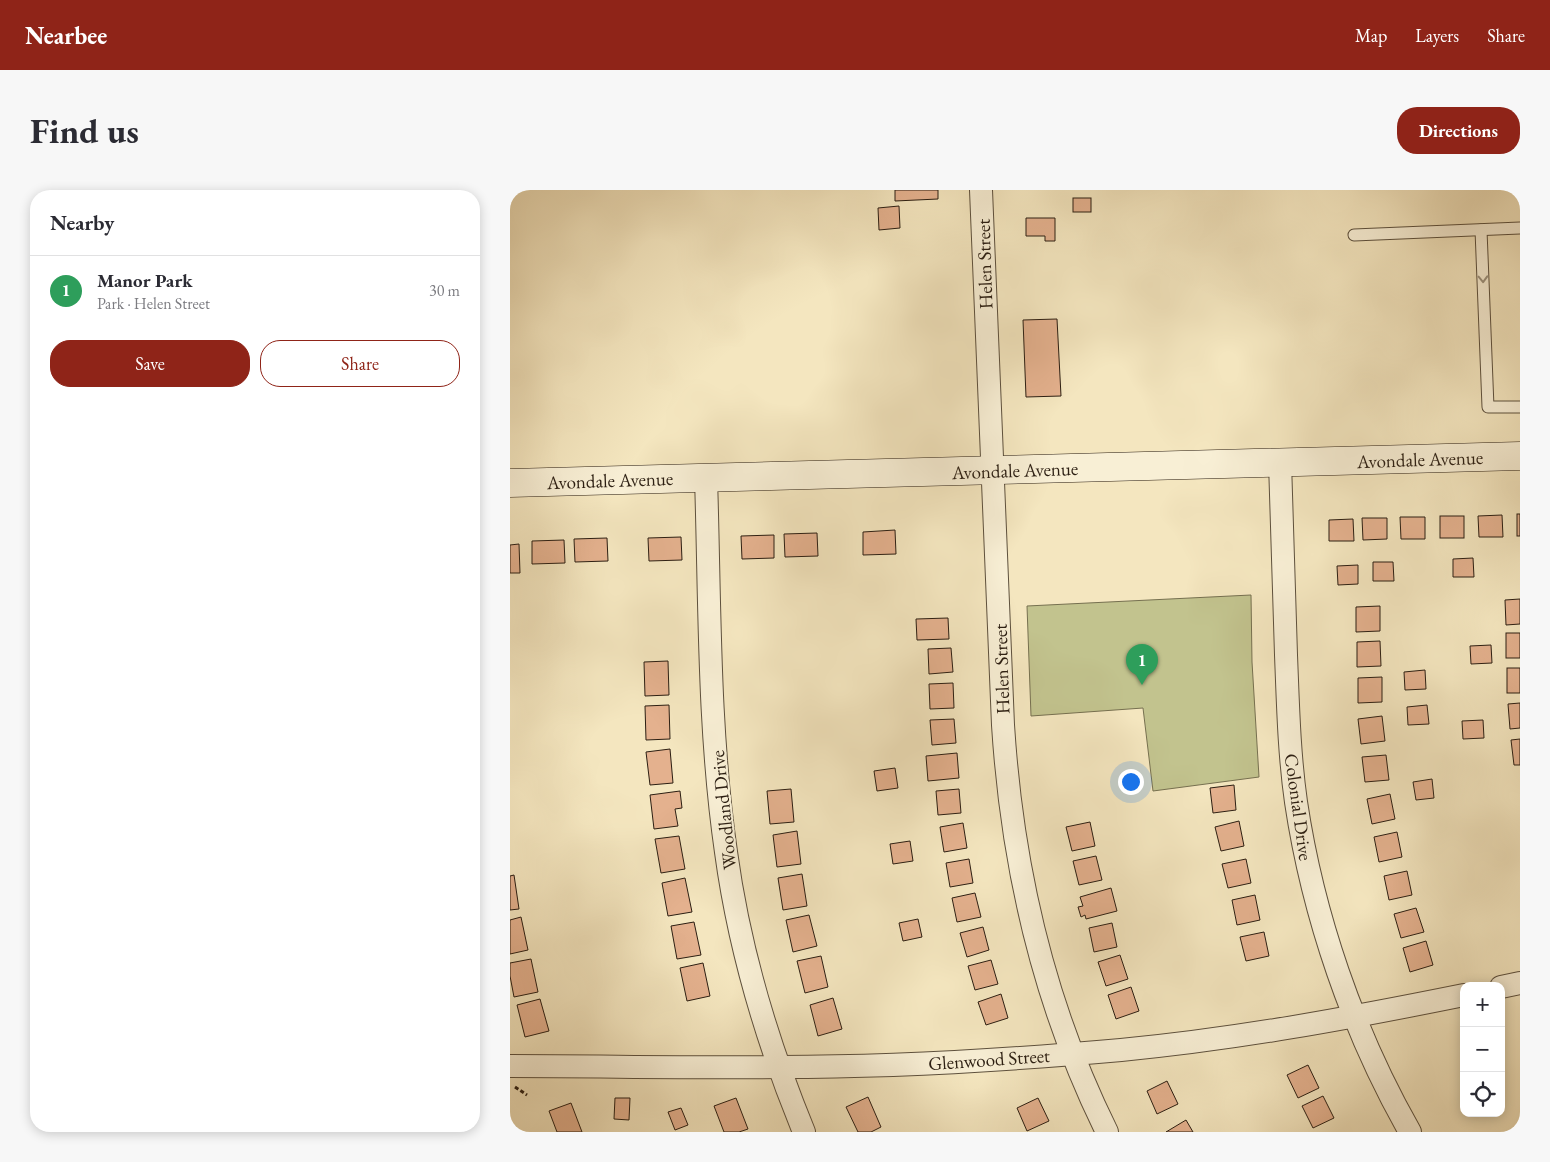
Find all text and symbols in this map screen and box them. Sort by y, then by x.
text: Nearbee [25,20,107,51]
text: Map [1355,24,1387,47]
text: Layers [1415,24,1459,47]
text: Share [1487,24,1525,47]
button: Directions [1397,107,1520,154]
text: Find us [30,108,139,153]
text: Nearby [50,209,114,236]
street label: Helen Street [970,218,999,310]
text: Manor Park [97,268,193,293]
one-way arrow [1477,275,1488,283]
text: 1 [62,280,70,301]
text: 30 m [429,280,460,301]
text: Park · Helen Street [97,293,210,314]
button: Save [50,340,250,387]
button: Share [260,340,460,387]
street label: Avondale Avenue [1355,445,1484,474]
street label: Avondale Avenue [950,456,1079,485]
street label: Avondale Avenue [545,466,674,495]
street label: Helen Street [987,623,1016,715]
pin: 1 [1126,644,1158,685]
street label: Woodland Drive [705,749,742,871]
street label: Colonial Drive [1279,752,1318,862]
your location [1118,769,1144,795]
map controls [1460,982,1505,1117]
button: + [1460,982,1505,1027]
button: − [1460,1027,1505,1072]
street label: Glenwood Street [927,1043,1051,1076]
button: locate [1460,1072,1505,1117]

